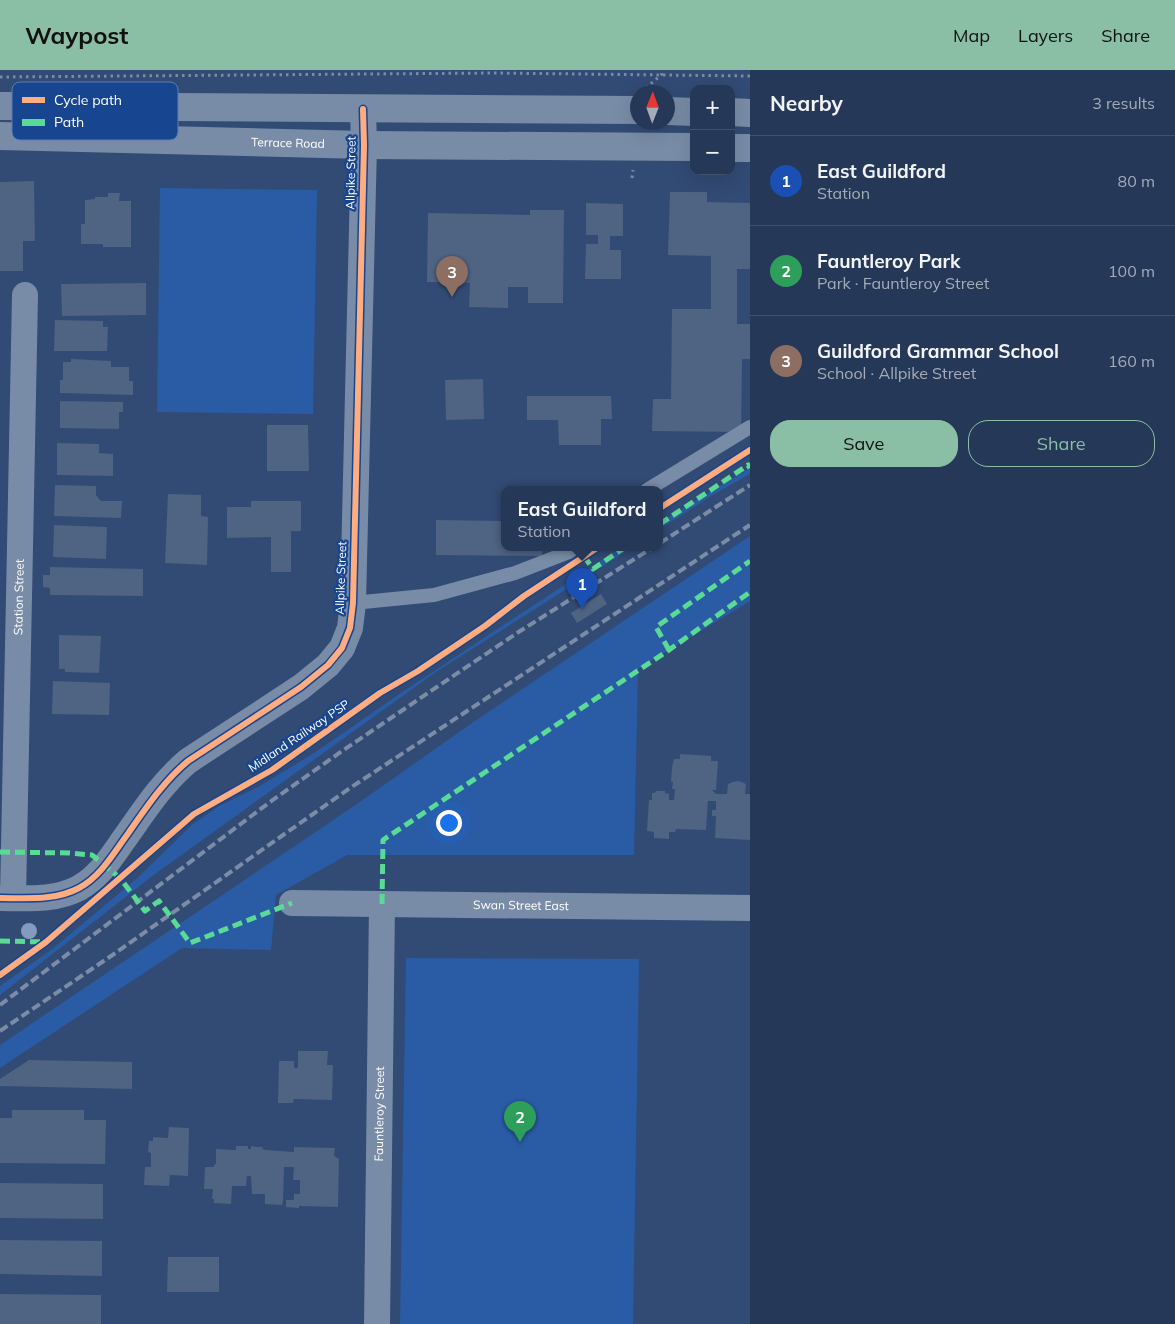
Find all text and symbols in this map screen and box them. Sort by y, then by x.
text: Waypost [25,20,128,50]
text: Map [953,24,990,47]
text: Layers [1018,24,1073,47]
text: Share [1101,24,1150,47]
legend [12,82,178,140]
north arrow [630,85,675,130]
map controls [690,85,735,175]
button: + [690,85,735,130]
text: Nearby [770,90,843,116]
text: Cycle path [54,91,122,109]
text: 3 results [1092,93,1155,113]
text: Path [54,113,84,131]
button: − [690,130,735,175]
street label: Terrace Road [251,134,325,151]
street label: Allpike Street [342,136,359,210]
text: East Guildford [817,159,946,183]
text: 1 [781,171,791,191]
text: 80 m [1118,171,1155,191]
text: Station [817,183,870,203]
text: Fauntleroy Park [817,249,960,273]
pin: 3 [436,256,468,297]
text: 2 [781,261,791,281]
text: 100 m [1108,261,1155,281]
text: Park · Fauntleroy Street [817,273,989,293]
text: Guildford Grammar School [817,339,1059,363]
text: 3 [781,351,791,371]
text: 160 m [1108,351,1155,371]
text: School · Allpike Street [817,363,976,383]
button: Save [770,420,958,467]
button: Share [968,420,1155,467]
popup [501,486,663,551]
text: East Guildford [518,497,647,521]
text: Station [518,521,571,541]
street label: Allpike Street [332,541,349,615]
street label: Station Street [10,559,27,635]
pin: 1 [566,568,598,609]
street label: Midland Railway PSP [245,696,352,775]
your location [436,810,462,836]
street label: Swan Street East [473,897,569,913]
street label: Fauntleroy Street [371,1066,387,1162]
pin: 2 [504,1101,536,1142]

